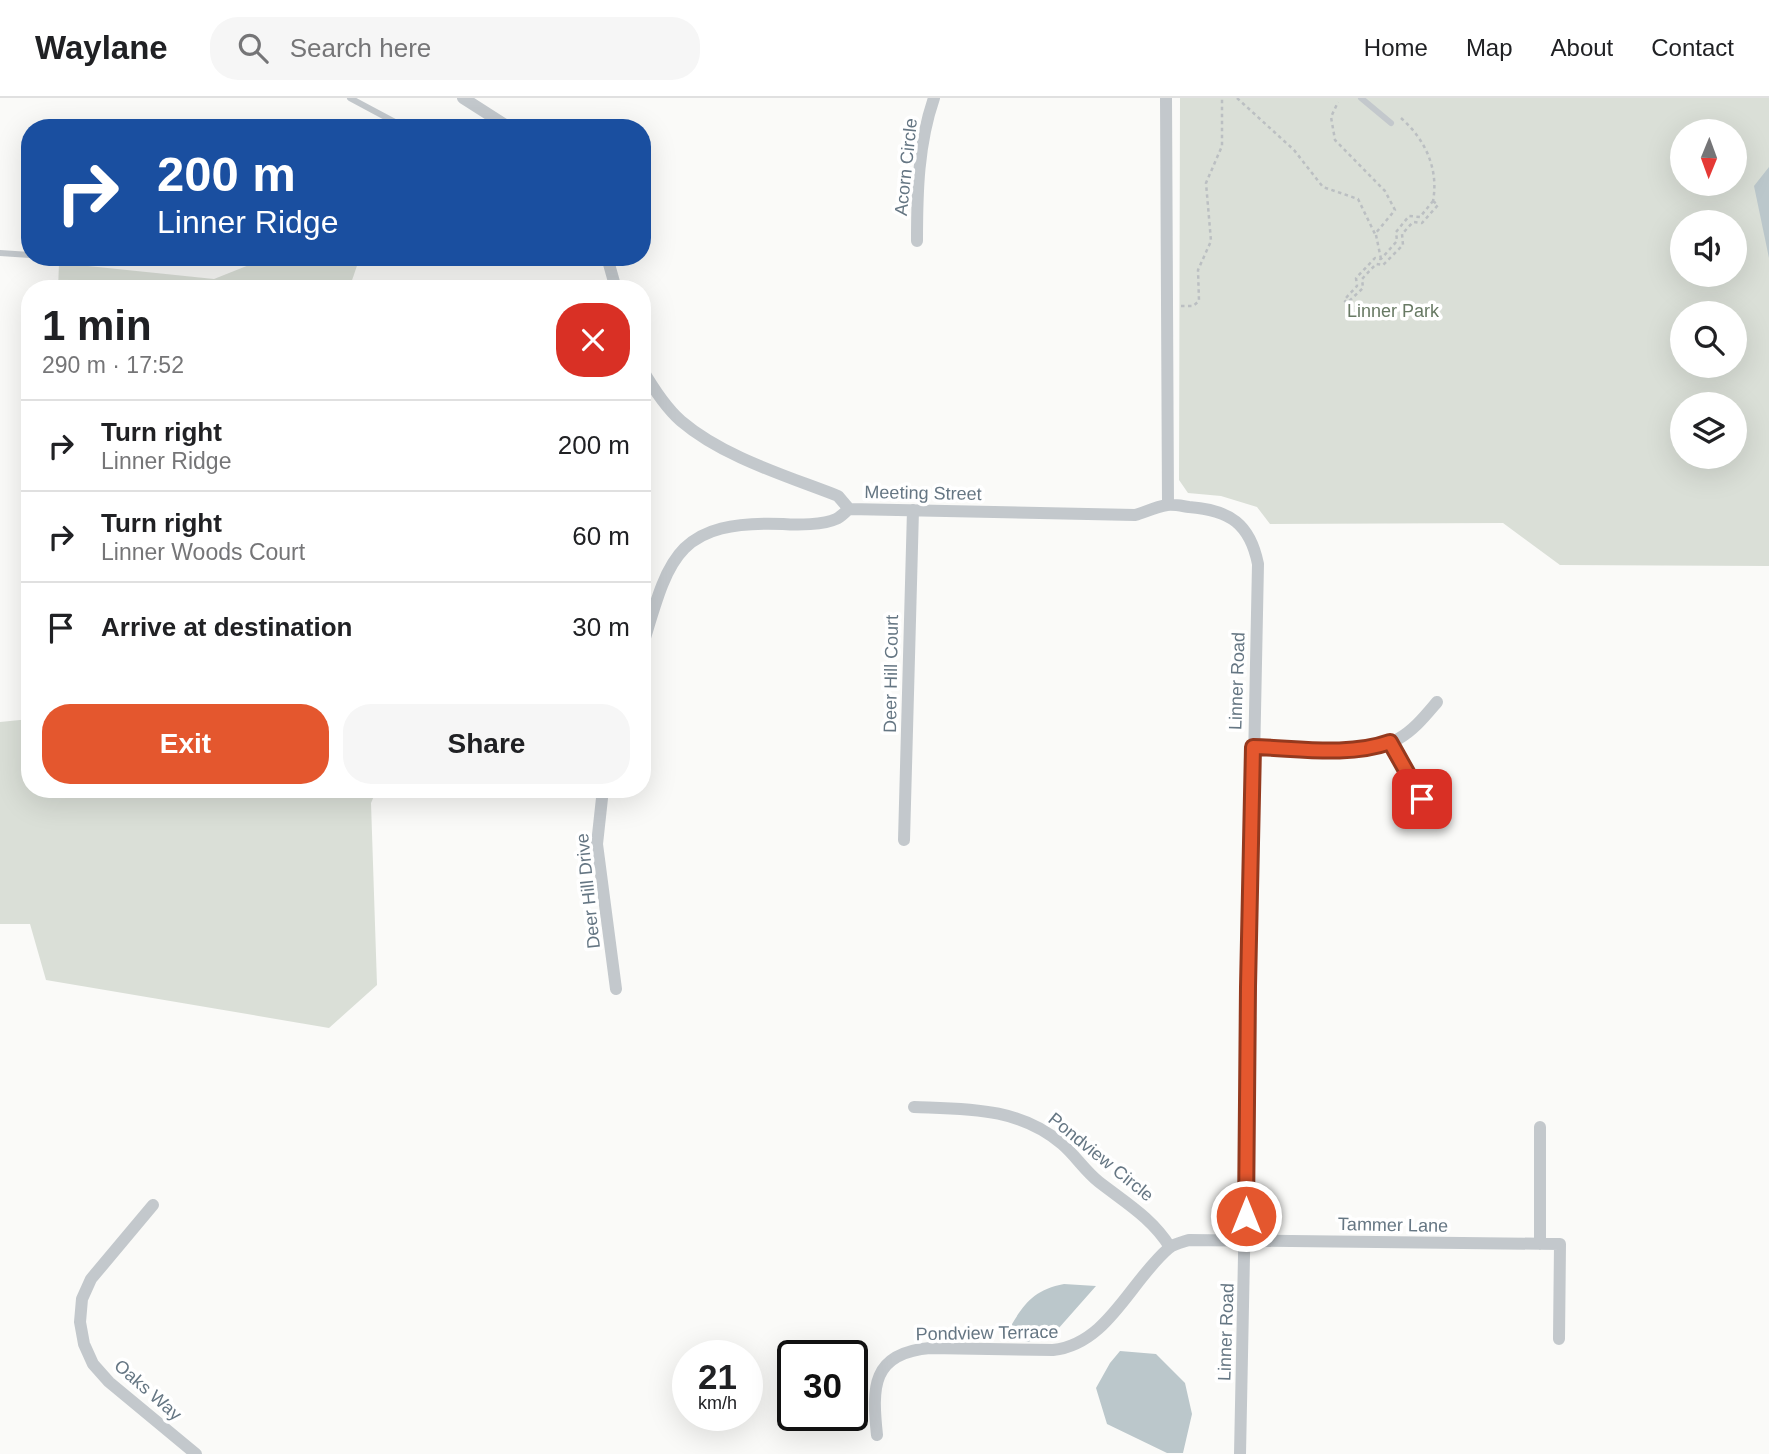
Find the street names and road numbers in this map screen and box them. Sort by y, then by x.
street label: Acorn Circle [891,117,921,217]
street label: Meeting Street [864,482,982,504]
street label: Deer Hill Court [880,615,902,733]
street label: Linner Road [1225,632,1249,730]
street label: Deer Hill Drive [572,832,604,950]
street label: Pondview Circle [1045,1109,1157,1205]
street label: Tammer Lane [1338,1214,1448,1236]
street label: Linner Road [1214,1283,1238,1381]
street label: Pondview Terrace [915,1322,1059,1344]
street label: Oaks Way [110,1355,186,1425]

